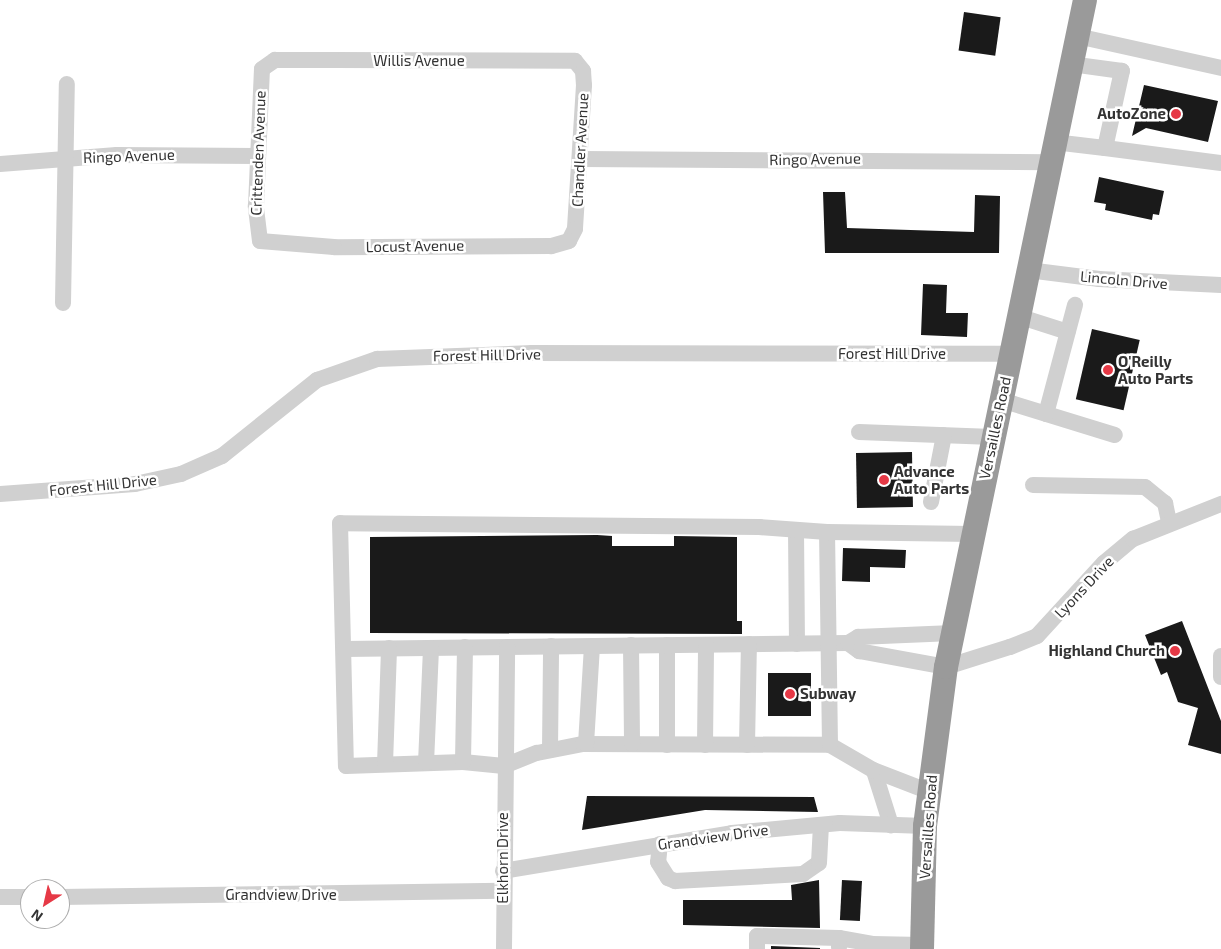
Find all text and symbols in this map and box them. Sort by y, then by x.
street label: Willis Avenue [373,52,465,70]
street label: Crittenden Avenue [247,90,269,216]
street label: Chandler Avenue [568,92,592,208]
place label: AutoZone [1097,105,1166,123]
marker: AutoZone [1170,108,1182,120]
street label: Ringo Avenue [83,145,175,167]
street label: Ringo Avenue [769,149,861,169]
street label: Locust Avenue [365,236,465,256]
street label: Lincoln Drive [1079,267,1169,293]
street label: Forest Hill Drive [433,345,541,365]
street label: Forest Hill Drive [838,345,946,363]
place label: O'Reilly Auto Parts [1118,352,1193,387]
marker: O'Reilly Auto Parts [1102,364,1114,376]
street label: Versailles Road [975,375,1015,481]
place label: Advance Auto Parts [894,462,969,497]
street label: Forest Hill Drive [48,470,158,500]
marker: Advance Auto Parts [878,474,890,486]
street label: Lyons Drive [1051,552,1117,622]
place label: Highland Church [1048,642,1165,660]
marker: Highland Church [1169,645,1181,657]
place label: Subway [800,685,856,703]
marker: Subway [784,688,796,700]
street label: Versailles Road [915,774,941,880]
street label: Elkhorn Drive [494,812,512,904]
street label: Grandview Drive [656,820,770,854]
north arrow [20,879,70,929]
street label: Grandview Drive [225,886,337,904]
text: N [28,906,46,926]

